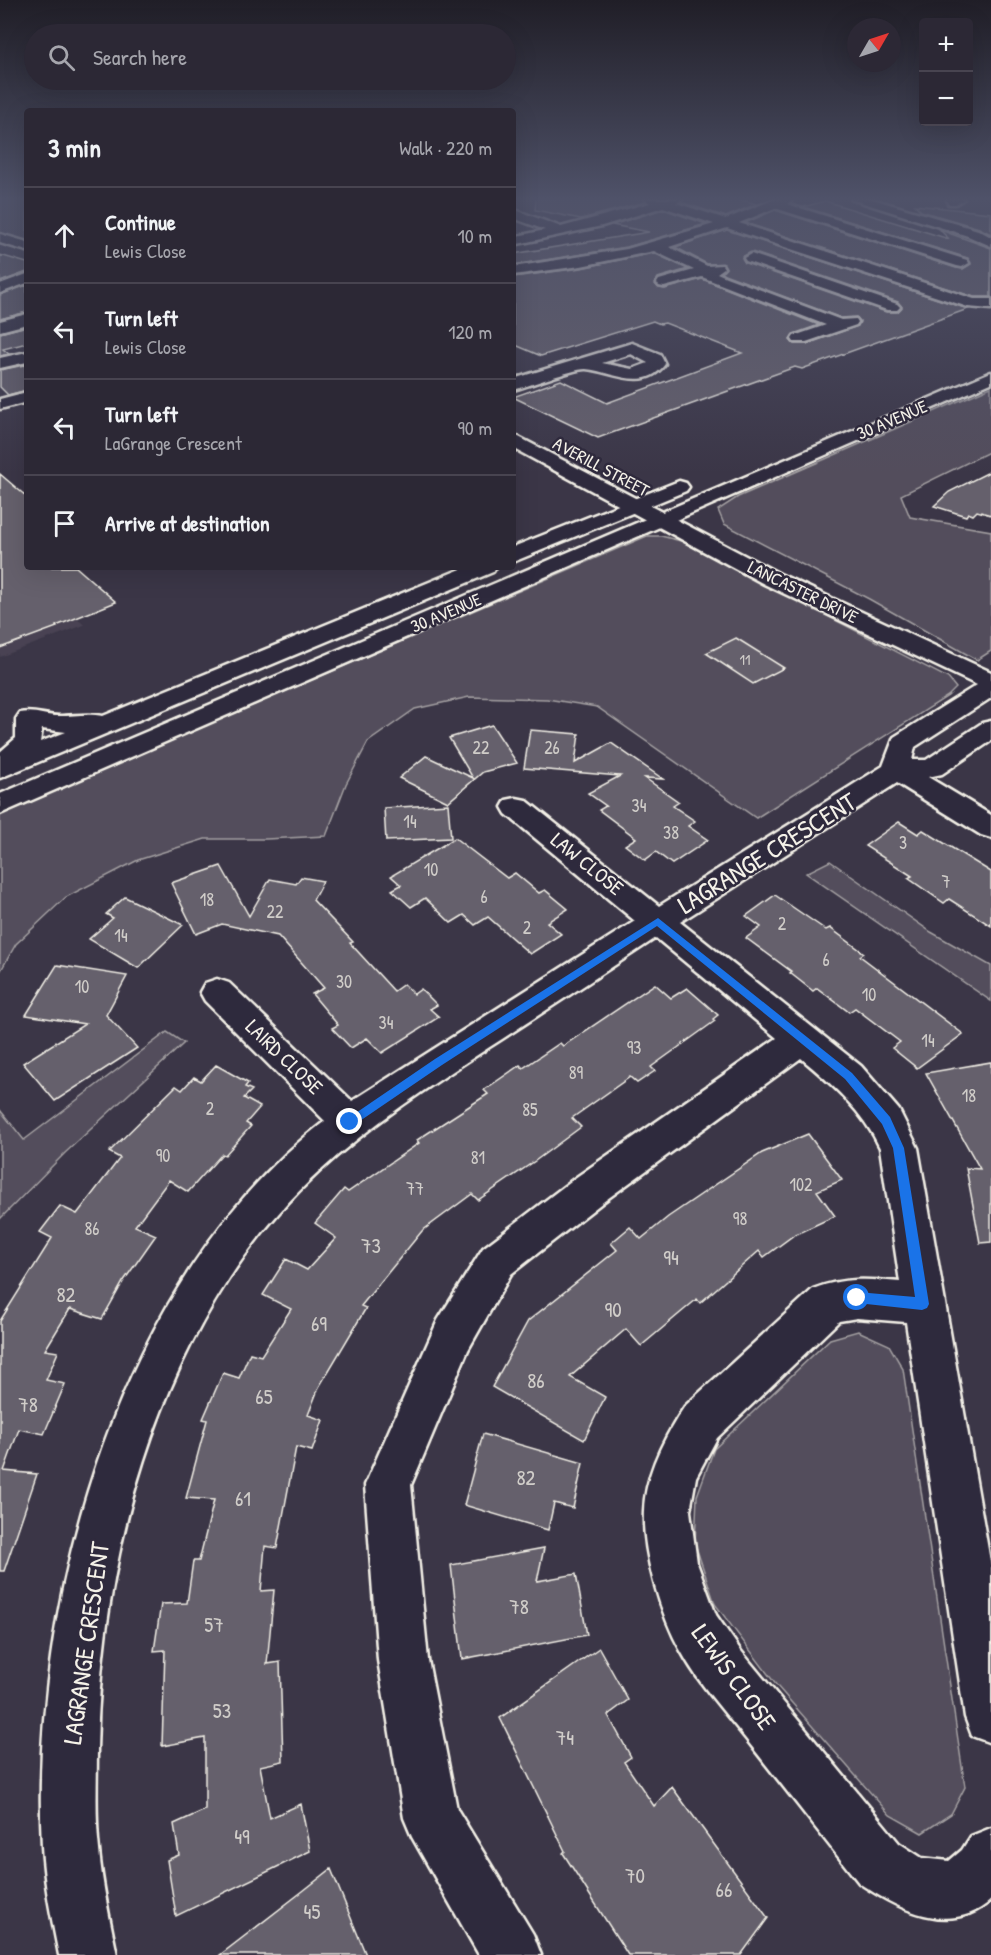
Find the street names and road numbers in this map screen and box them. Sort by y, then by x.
street label: 30 AVENUE [853,393,931,446]
street label: AVERILL STREET [549,431,654,503]
street label: LANCASTER DRIVE [744,554,863,629]
street label: 30 AVENUE [407,586,485,639]
street label: LAGRANGE CRESCENT [671,783,863,922]
street label: LAW CLOSE [545,825,630,902]
street label: LAIRD CLOSE [239,1012,329,1101]
street label: LAGRANGE CRESCENT [54,1539,117,1747]
street label: LEWIS CLOSE [684,1617,785,1737]

